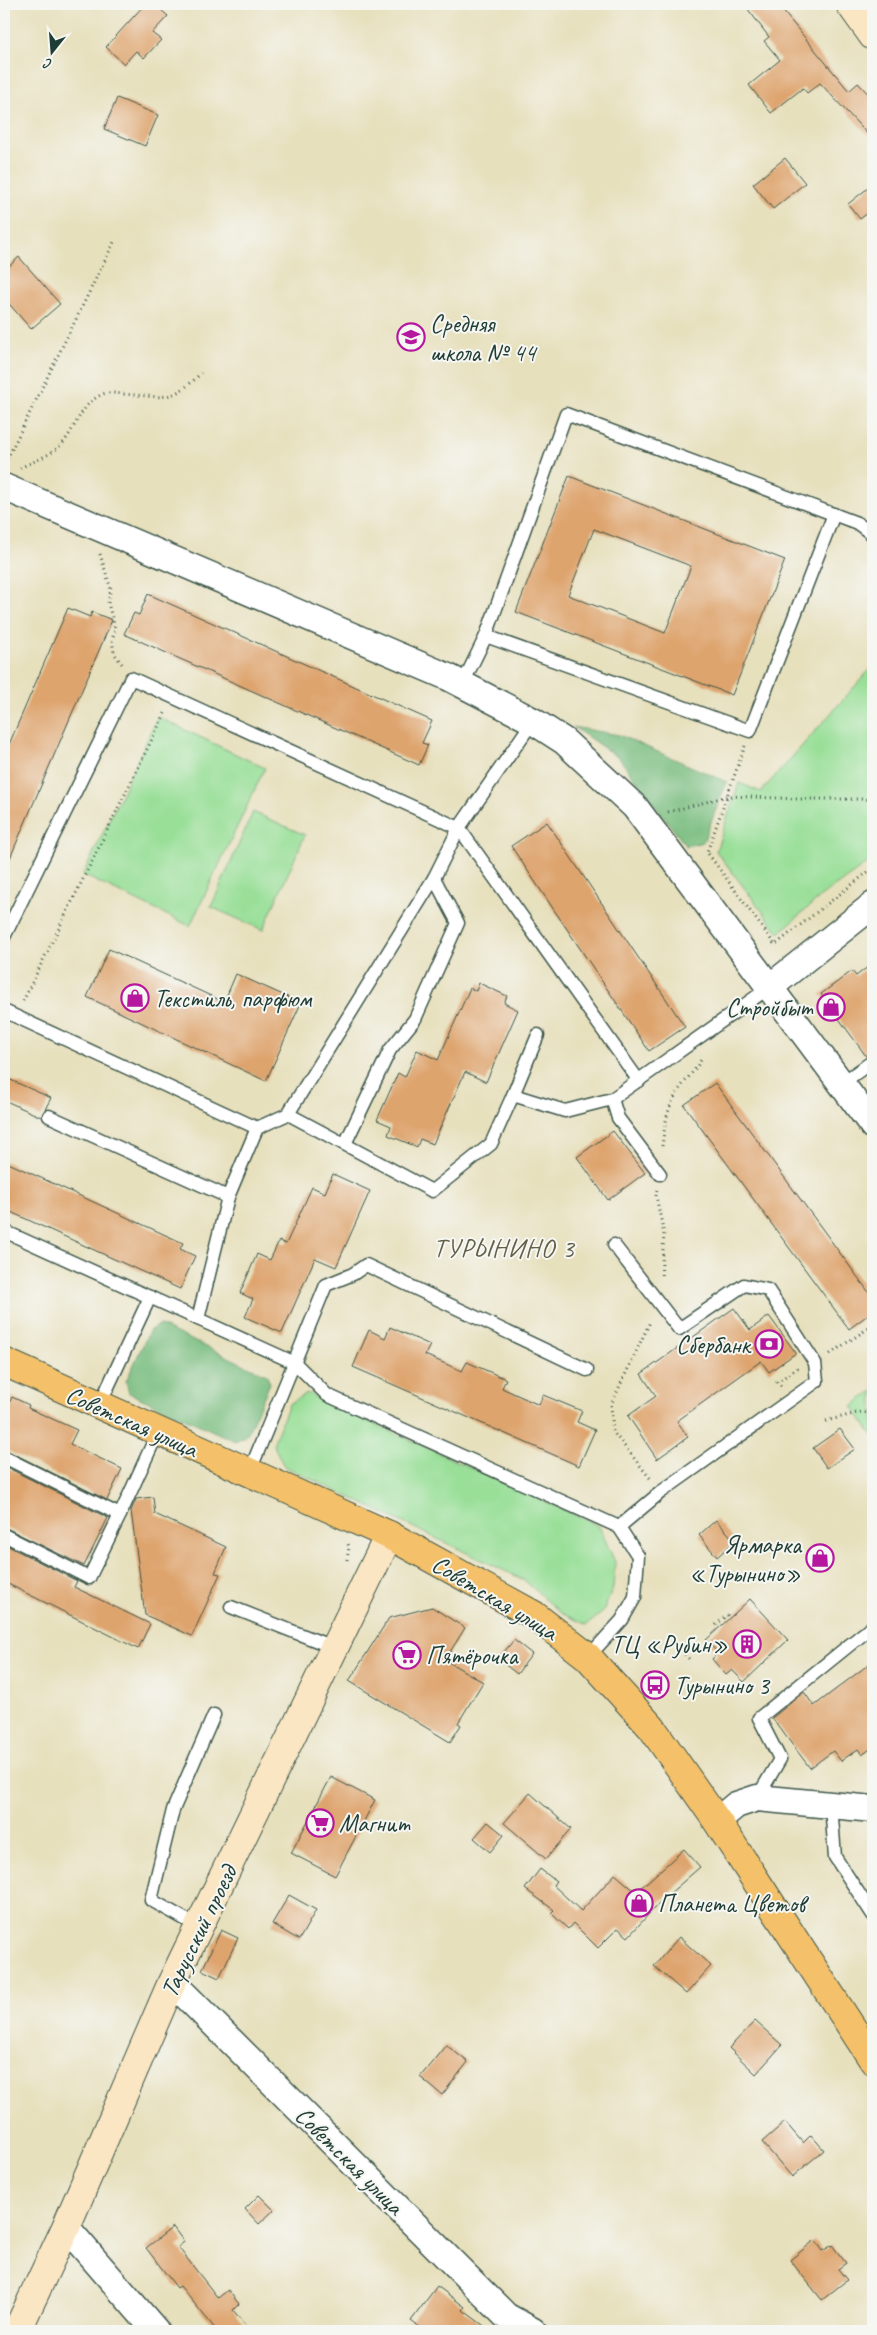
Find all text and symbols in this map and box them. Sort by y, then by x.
north arrow [28,28,78,78]
text: С [41,54,54,73]
place label: Средняя школа № 44 [430,308,538,369]
school or university icon: Средняя школа № 44 [396,322,426,352]
shop icon: Текстиль, парфюм [120,983,150,1013]
place label: Текстиль, парфюм [154,983,312,1015]
place label: Стройбыт [726,992,814,1024]
shop icon: Стройбыт [816,992,846,1022]
district label: ТУРЫНИНО 3 [433,1232,576,1265]
place label: Сбербанк [676,1329,752,1361]
bank icon: Сбербанк [754,1329,784,1359]
street label: Советская улица [61,1379,204,1466]
place label: Ярмарка «Турынино» [689,1529,803,1590]
shop icon: Ярмарка «Турынино» [805,1543,835,1573]
street label: Советская улица [426,1548,565,1649]
place label: ТЦ «Рубин» [611,1629,728,1661]
building icon: ТЦ «Рубин» [732,1629,762,1659]
supermarket icon: Пятёрочка [392,1640,422,1670]
place label: Пятёрочка [426,1640,520,1672]
bus stop icon: Турынино 3 [640,1670,670,1700]
place label: Турынино 3 [674,1670,771,1702]
supermarket icon: Магнит [305,1808,335,1838]
place label: Магнит [339,1808,411,1840]
street label: Тарусский проезд [153,1858,246,2003]
shop icon: Планета Цветов [624,1888,654,1918]
place label: Планета Цветов [658,1888,810,1920]
street label: Советская улица [288,2100,412,2223]

